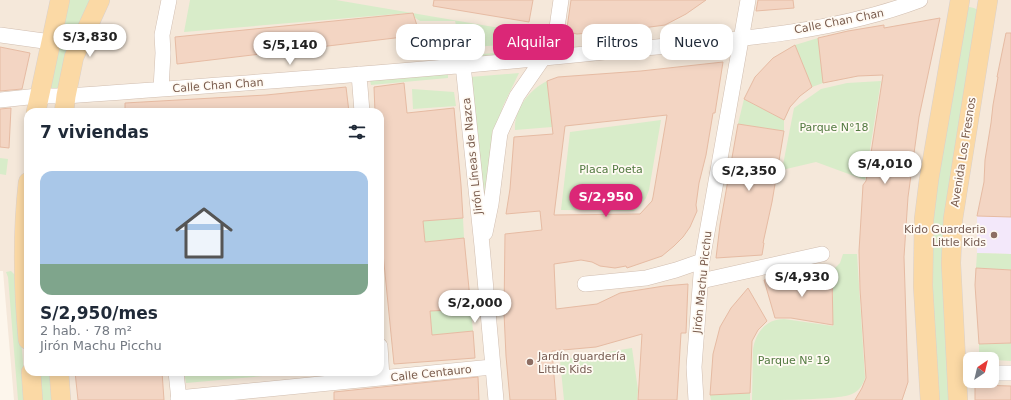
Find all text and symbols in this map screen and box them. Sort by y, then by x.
street label: Calle Chan Chan [793,6,885,37]
pin: S/3,830 [53,24,127,58]
chip: Comprar [396,24,485,60]
chip: Alquilar [493,24,574,60]
chip: Filtros [582,24,652,60]
chip: Nuevo [660,24,733,60]
text: S/3,830 [62,29,118,44]
pin: S/5,140 [253,32,327,66]
text: S/5,140 [262,37,318,52]
street label: Calle Chan Chan [172,76,264,95]
street label: Avenida Los Fresnos [948,96,979,208]
street label: Jirón Líneas de Nazca [460,97,485,216]
icon: filters [346,121,368,143]
park label: Parque N°18 [799,121,869,134]
text: 7 viviendas [40,122,149,142]
pin: S/4,010 [848,151,922,185]
text: S/4,010 [857,156,913,171]
pin: S/2,350 [712,158,786,192]
park label: Placa Poeta [579,163,643,176]
text: S/2,350 [721,163,777,178]
pin: S/2,950 [569,184,643,218]
text: S/2,950 [578,189,634,204]
icon: home [168,197,240,269]
place label: Kido Guarderia Little Kids [904,223,986,249]
street label: Jirón Machu Picchu [691,230,714,335]
marker: Kido Guarderia Little Kids [989,230,999,240]
pin: S/4,930 [765,264,839,298]
text: S/4,930 [774,269,830,284]
pin: S/2,000 [438,290,512,324]
text: S/2,000 [447,295,503,310]
text: S/2,950/mes [40,303,158,323]
text: 2 hab. · 78 m² [40,323,132,338]
text: Jirón Machu Picchu [40,338,162,353]
place label: Jardín guardería Little Kids [537,350,626,376]
north arrow [963,352,999,388]
map controls [963,352,999,388]
park label: Parque Nº 19 [758,354,830,367]
marker: Jardín guardería Little Kids [525,357,535,367]
street label: Calle Centauro [390,363,472,384]

